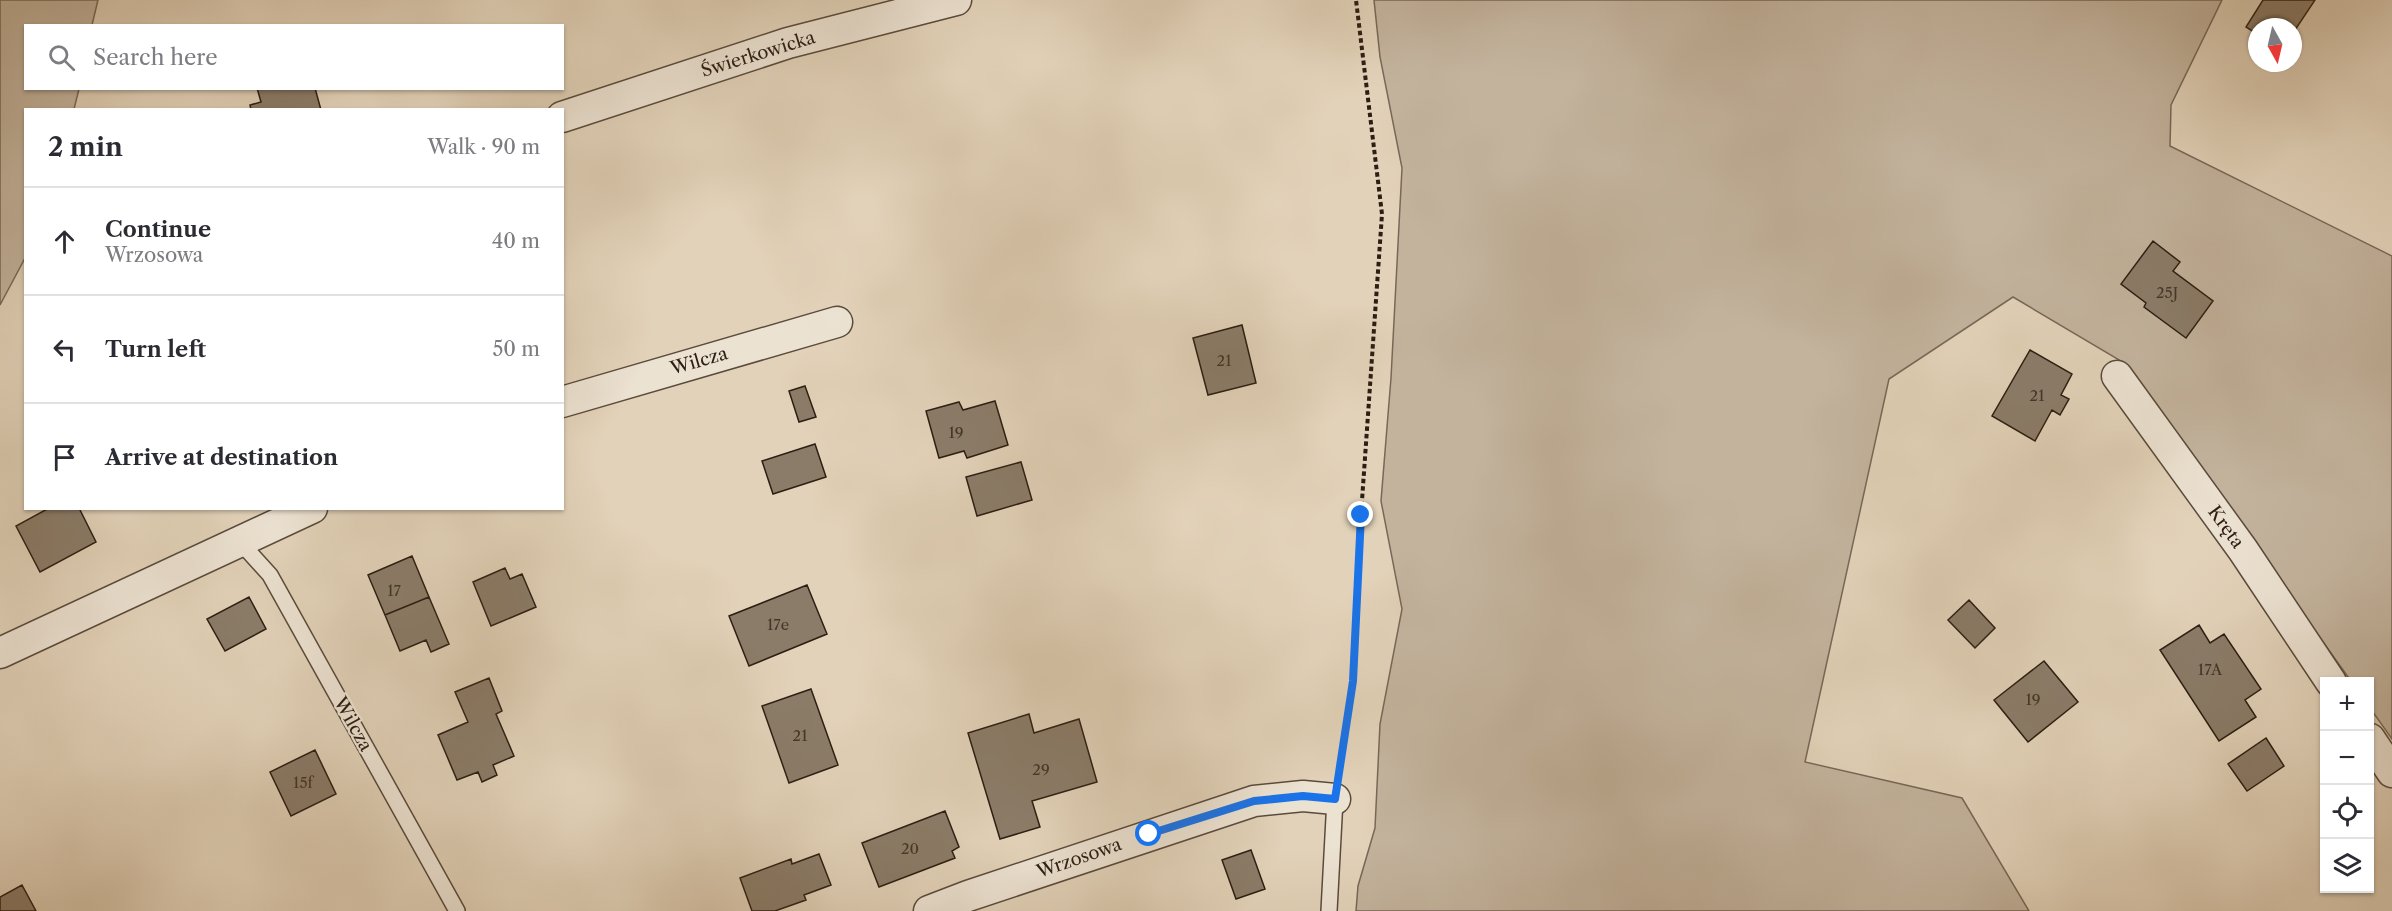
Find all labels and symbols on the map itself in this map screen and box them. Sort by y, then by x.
north arrow [2248,18,2302,72]
street label: Świerkowicka [698,25,818,82]
house number: 25J [2156,283,2178,302]
street label: Wilcza [667,342,731,380]
house number: 21 [1217,351,1232,370]
house number: 21 [2030,386,2045,405]
house number: 19 [948,423,964,442]
route end [1347,501,1373,527]
street label: Kręta [2203,501,2249,553]
house number: 17 [387,581,401,600]
house number: 17e [767,615,789,634]
house number: 17A [2198,660,2223,679]
house number: 19 [2025,690,2041,709]
street label: Wilcza [329,692,377,755]
house number: 21 [793,726,808,745]
house number: 29 [1032,760,1050,779]
house number: 15f [293,773,315,792]
route start [1135,820,1161,846]
street label: Wrzosowa [1033,833,1125,883]
house number: 20 [901,839,919,858]

